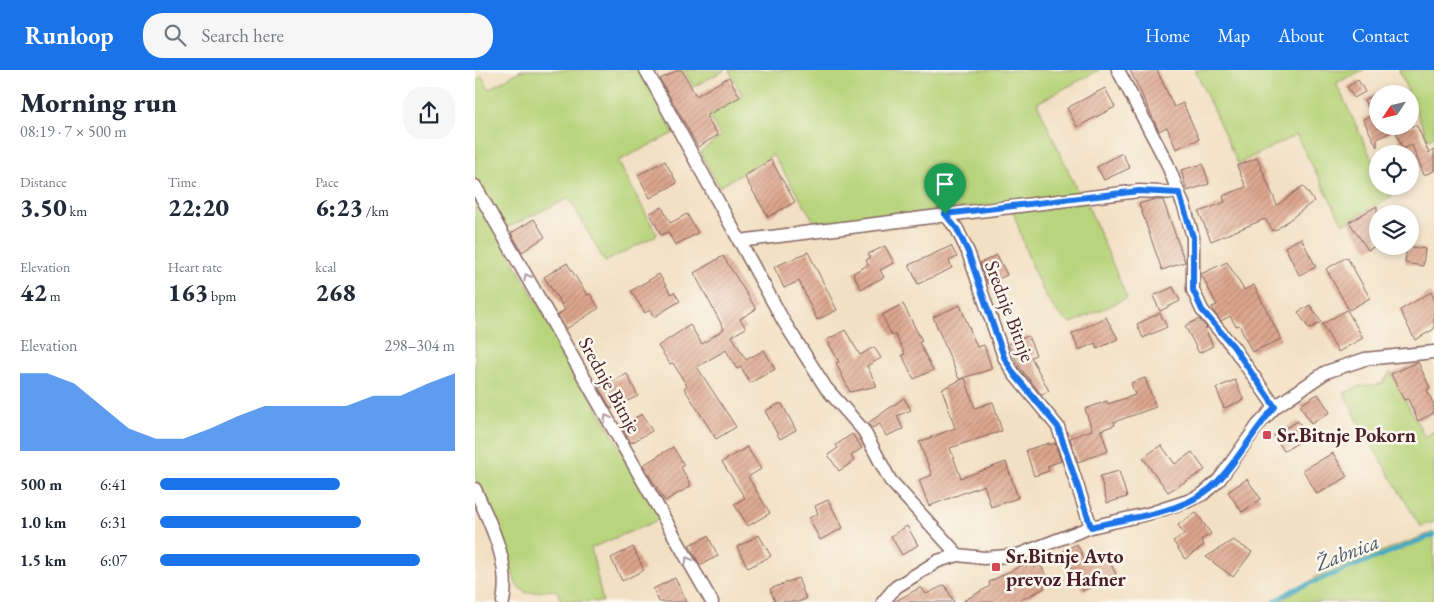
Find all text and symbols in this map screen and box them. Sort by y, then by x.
search box [143,13,493,58]
text: Runloop [25,20,113,51]
icon: search [161,21,189,49]
text: Search here [201,23,284,48]
text: Home [1145,24,1190,47]
text: Map [1218,24,1250,47]
text: About [1278,24,1324,47]
text: Contact [1352,24,1409,47]
text: Morning run [20,84,177,120]
north arrow [1369,85,1419,135]
map controls [1369,85,1419,255]
button: share [403,87,455,139]
text: 08:19 · 7 × 500 m [20,121,127,142]
button: locate [1369,145,1419,195]
pin [924,163,966,214]
icon: arrive [931,170,959,198]
text: Distance [20,173,67,191]
text: Time [168,173,197,191]
text: Pace [315,173,339,191]
text: 3.50 [20,191,67,223]
text: 22:20 [168,191,229,223]
text: 6:23 [315,191,363,223]
text: km [67,202,87,220]
text: /km [363,202,389,220]
button: layers [1369,205,1419,255]
street label: Srednje Bitnje [979,257,1041,365]
text: Elevation [20,258,70,276]
text: Heart rate [168,258,222,276]
text: kcal [315,258,336,276]
one-way arrow [524,273,534,282]
text: 42 [20,276,47,308]
text: 163 [168,276,208,308]
text: 268 [315,276,356,308]
text: m [47,287,61,305]
text: bpm [208,287,236,305]
street label: Srednje Bitnje [573,332,647,438]
text: Elevation [20,335,78,356]
text: 298–304 m [384,335,455,356]
one-way arrow [604,415,614,424]
place label: Sr.Bitnje Pokorn [1277,422,1416,448]
marker: Sr.Bitnje Pokorn [1261,429,1273,441]
text: 500 m [20,474,62,495]
text: 6:41 [100,474,127,495]
text: 1.0 km [20,512,66,533]
text: 6:31 [100,512,127,533]
water label: Žabnica [1310,528,1383,577]
place label: Sr.Bitnje Avto prevoz Hafner [1006,543,1127,592]
text: 1.5 km [20,550,66,571]
text: 6:07 [100,550,127,571]
one-way arrow [684,556,694,565]
marker: Sr.Bitnje Avto prevoz Hafner [990,561,1002,573]

